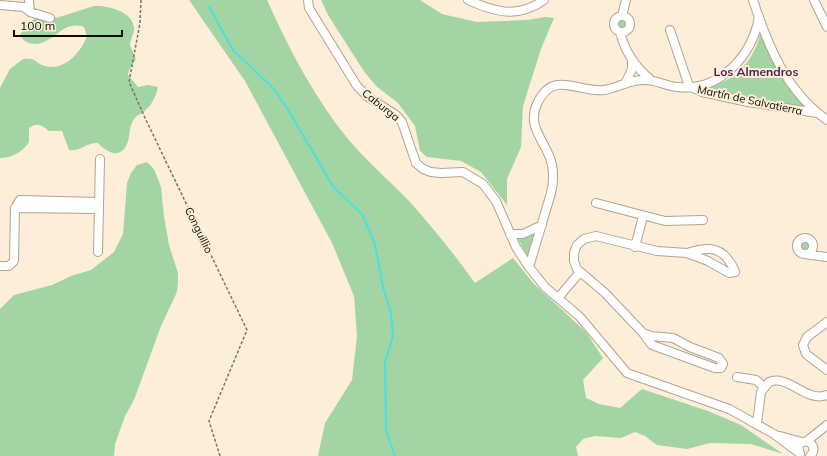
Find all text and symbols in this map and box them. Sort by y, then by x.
scale bar [14,12,122,38]
text: 100 m [20,18,55,33]
district label: Los Almendros [714,64,798,79]
street label: Martín de Salvatierra [696,82,804,118]
street label: Caburga [359,86,403,124]
street label: Conguillio [182,205,216,255]

